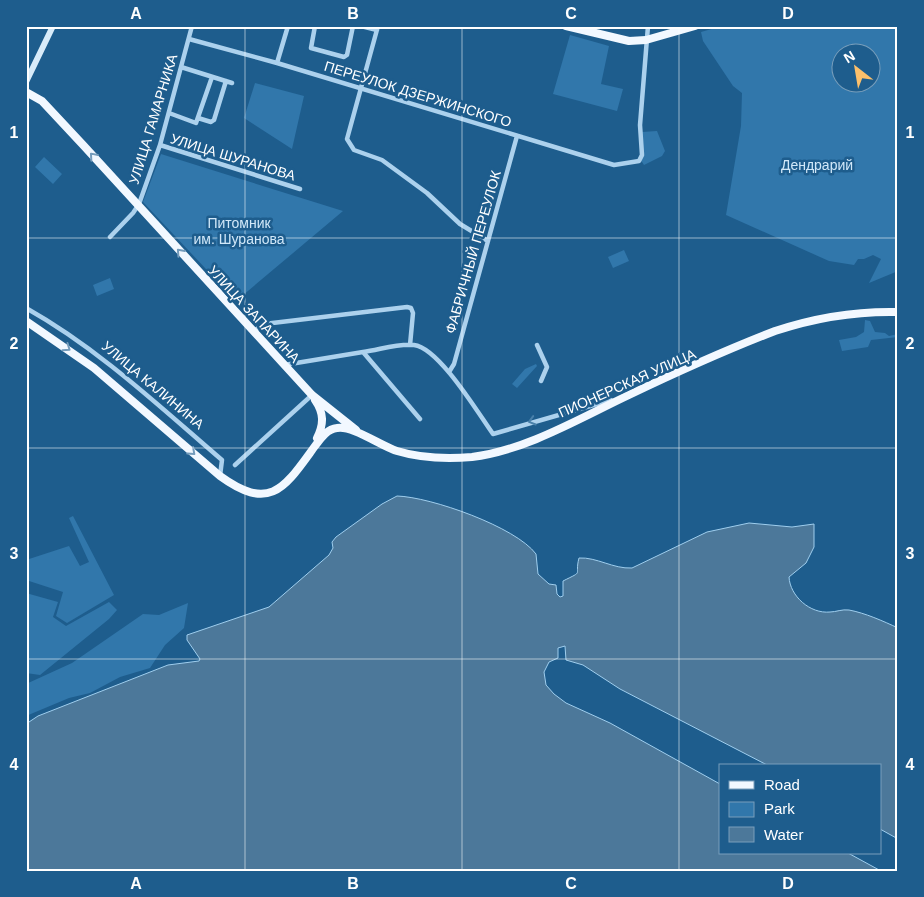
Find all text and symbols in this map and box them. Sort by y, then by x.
text: A [130,5,142,22]
text: B [347,5,359,22]
text: C [565,5,577,22]
text: D [782,5,794,22]
north arrow [832,42,882,92]
text: N [841,47,858,66]
street label: УЛИЦА ГАМАРНИКА [126,51,181,186]
street label: ПЕРЕУЛОК ДЗЕРЖИНСКОГО [322,58,514,130]
text: 1 [10,124,19,141]
text: 1 [906,124,915,141]
street label: УЛИЦА ШУРАНОВА [169,130,298,184]
one-way arrow [90,153,99,162]
park label: Дендрарий [781,157,853,173]
street label: ФАБРИЧНЫЙ ПЕРЕУЛОК [441,168,504,335]
park label: Питомник им. Шуранова [193,215,285,247]
one-way arrow [177,248,186,257]
street label: УЛИЦА ЗАПАРИНА [205,262,304,366]
text: 2 [10,335,19,352]
text: 2 [906,335,915,352]
street label: УЛИЦА КАЛИНИНА [99,338,208,433]
one-way arrow [61,342,71,351]
street label: ПИОНЕРСКАЯ УЛИЦА [556,345,699,421]
one-way arrow [528,416,536,426]
one-way arrow [186,446,195,455]
text: 3 [10,545,19,562]
text: 3 [906,545,915,562]
text: 4 [10,756,19,773]
text: 4 [906,756,915,773]
legend [719,764,882,854]
text: Road [764,776,800,793]
text: Park [764,800,795,817]
text: Water [764,826,803,843]
text: A [130,875,142,892]
text: B [347,875,359,892]
text: C [565,875,577,892]
text: D [782,875,794,892]

